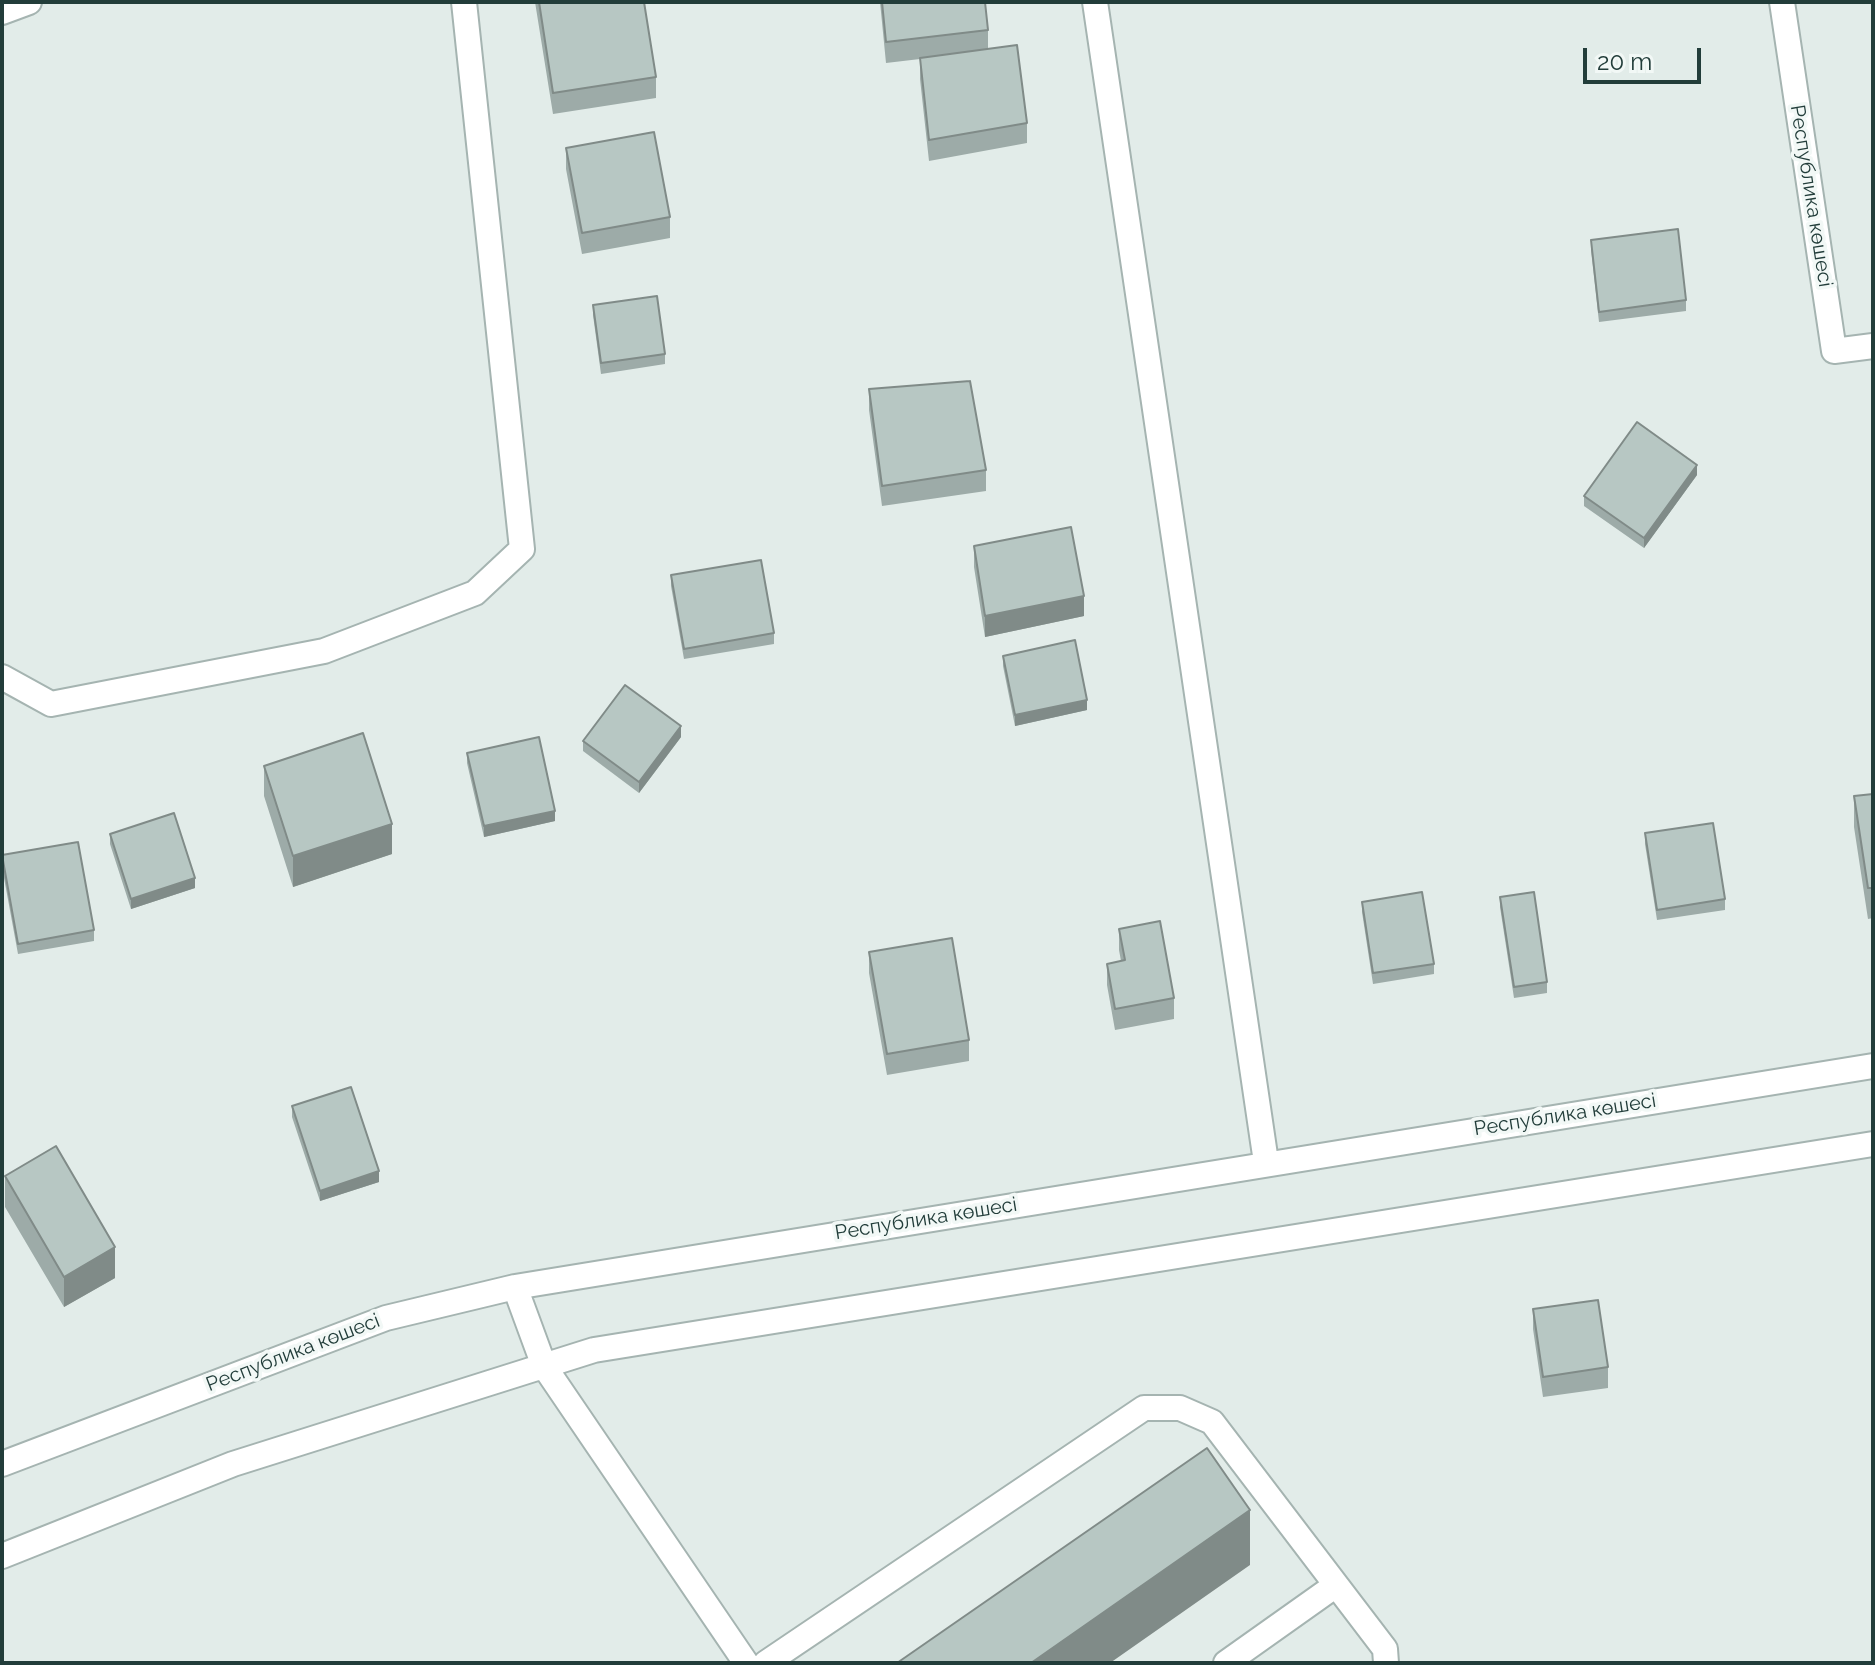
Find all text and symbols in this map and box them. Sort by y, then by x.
scale bar [1587,32,1705,82]
text: 20 m [1597,47,1652,76]
street label: Республика көшесі [1785,103,1837,289]
street label: Республика көшесі [1472,1089,1658,1141]
street label: Республика көшесі [833,1193,1019,1245]
street label: Республика көшесі [203,1309,383,1397]

